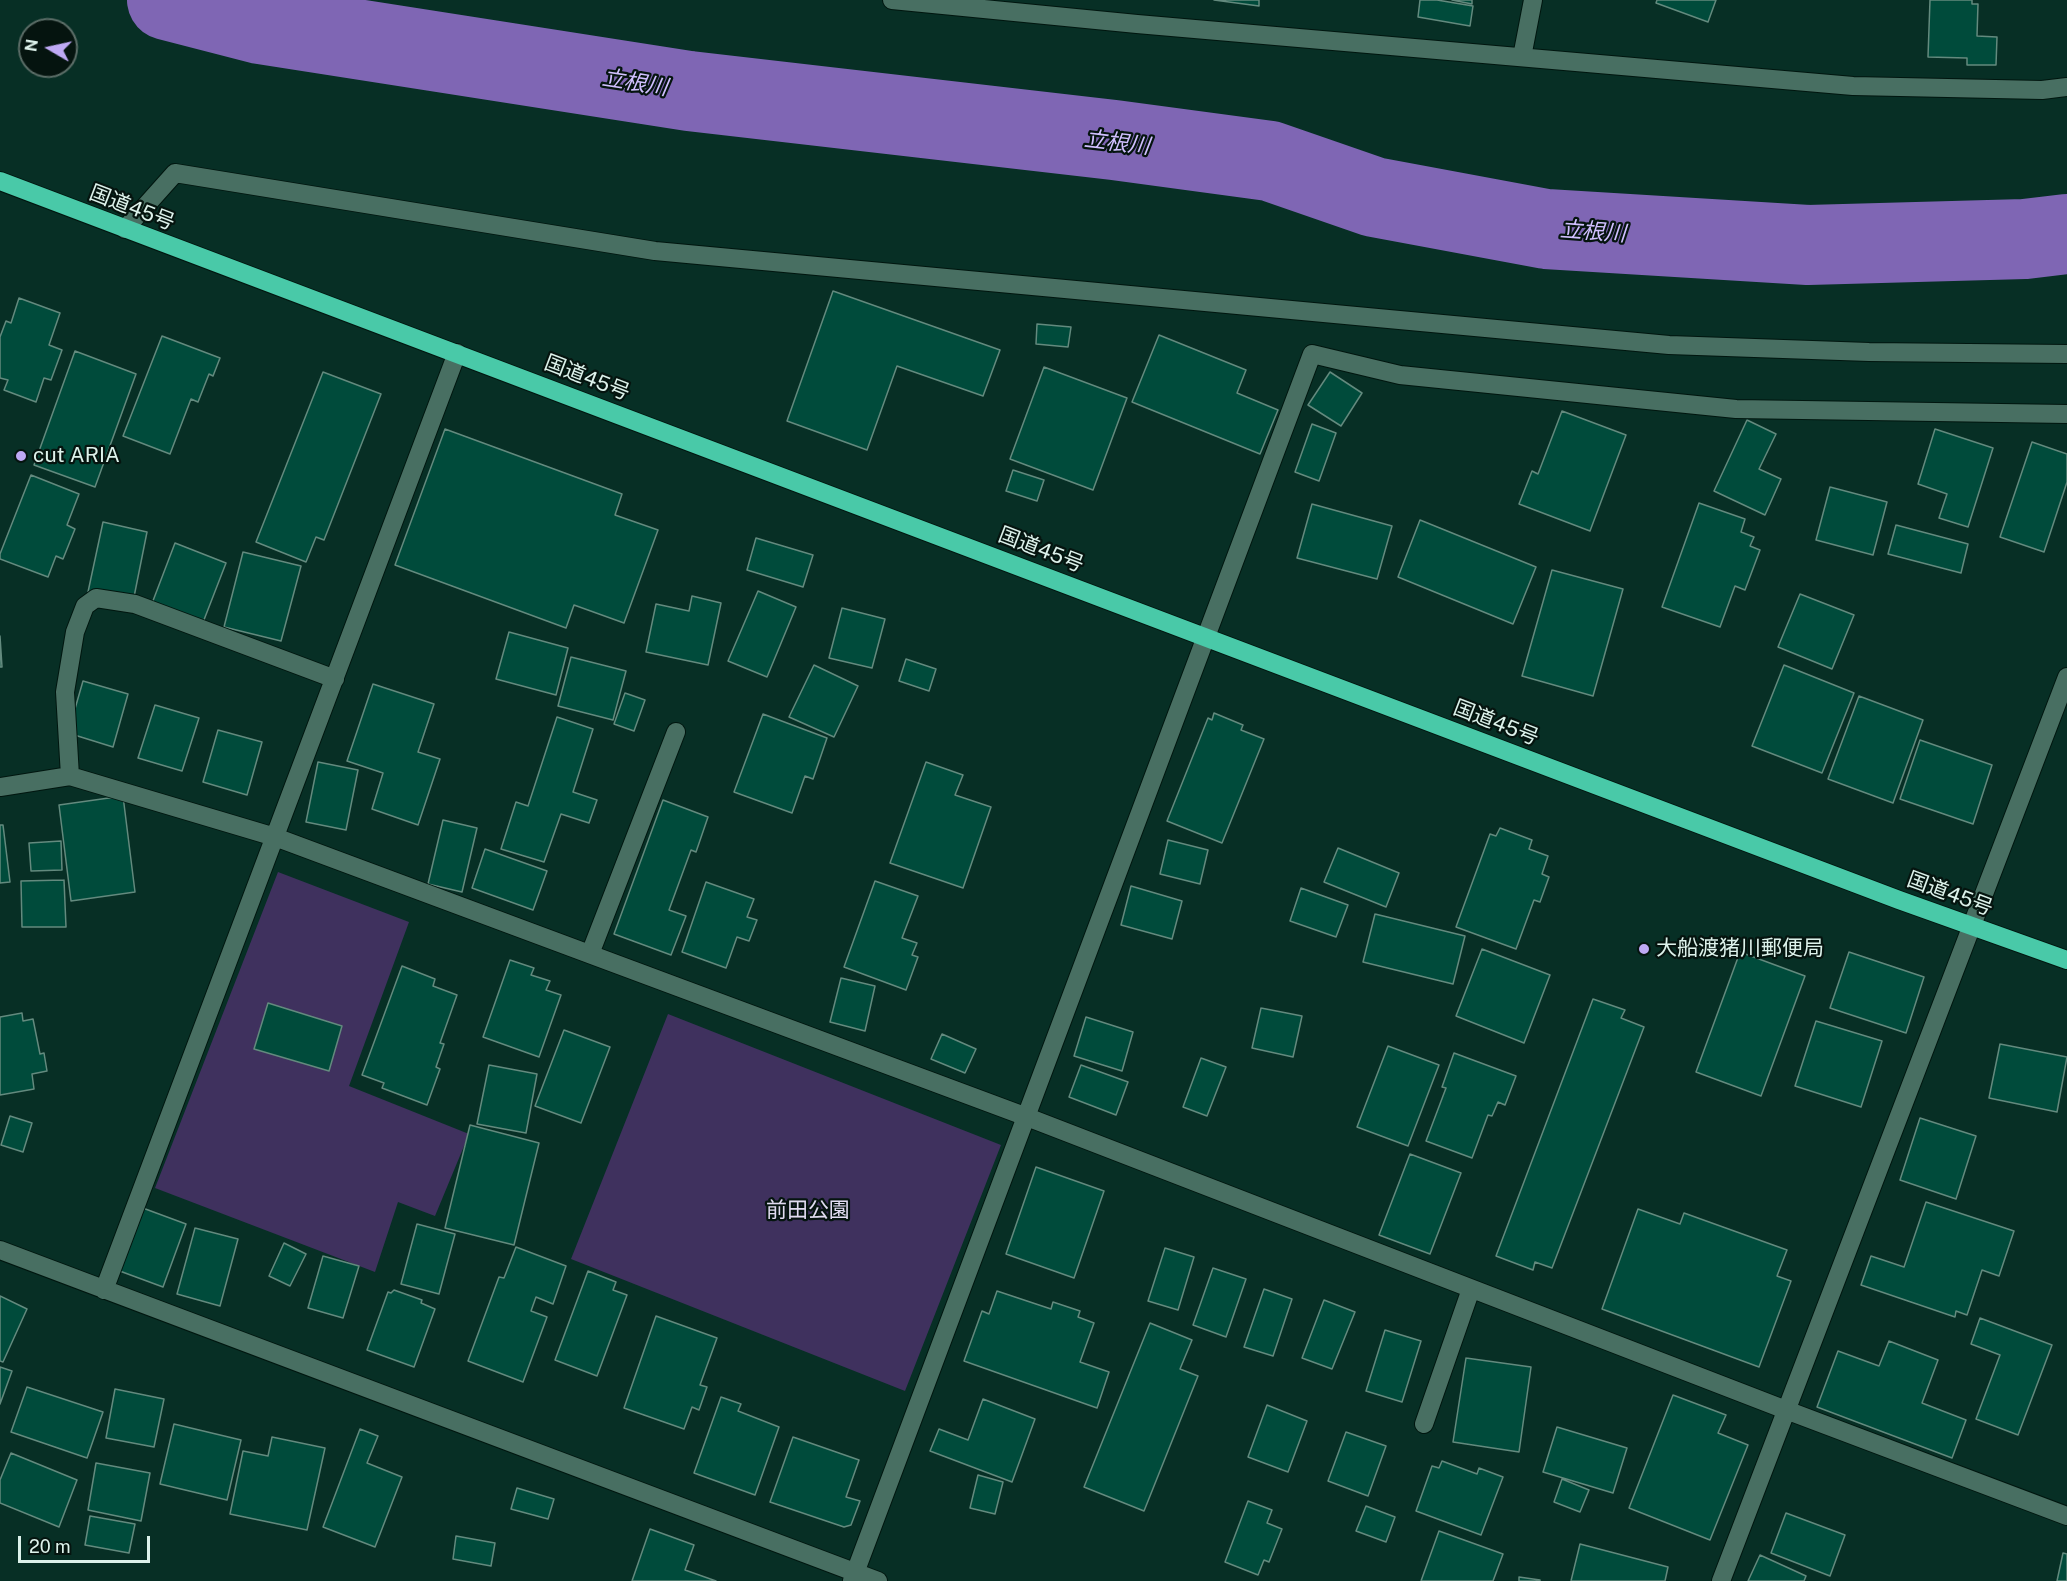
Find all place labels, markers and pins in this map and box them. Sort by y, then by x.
place label: cut ARIA [33,443,120,469]
marker: cut ARIA [14,449,28,463]
place label: 大船渡猪川郵便局 [1656,936,1824,962]
marker: 大船渡猪川郵便局 [1637,942,1651,956]

